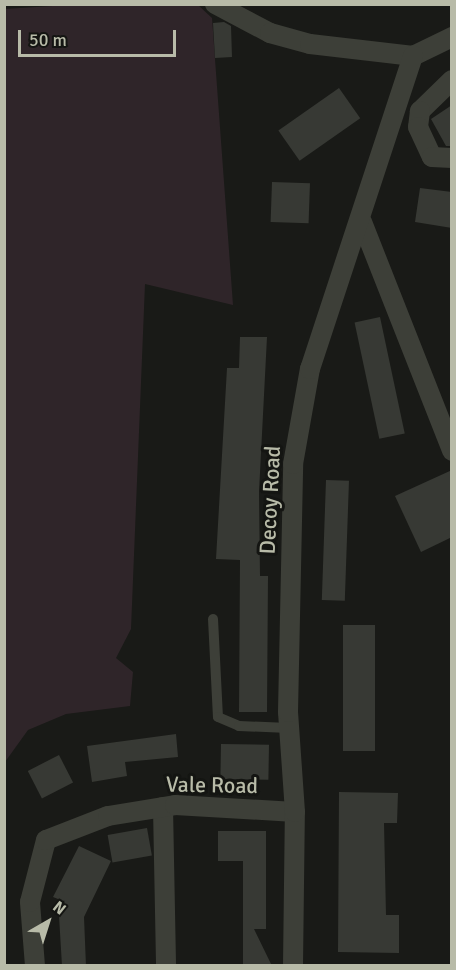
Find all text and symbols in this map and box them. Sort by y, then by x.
scale bar [21,18,178,56]
text: 50 m [29,29,67,51]
street label: Decoy Road [254,445,286,555]
street label: Vale Road [166,771,258,799]
north arrow [18,892,78,952]
text: N [49,897,70,919]

